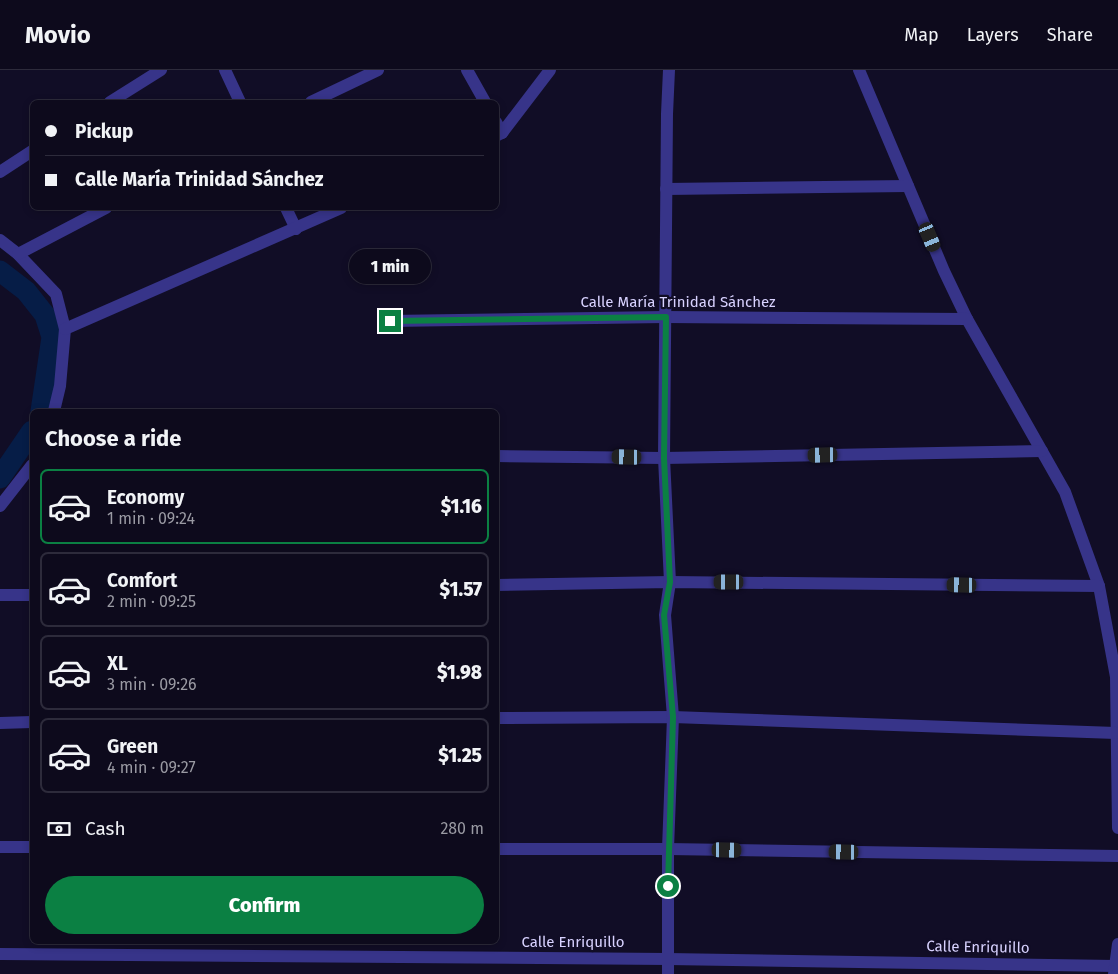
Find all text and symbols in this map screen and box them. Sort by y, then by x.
text: Movio [25,21,91,49]
text: Map [904,24,939,46]
text: Layers [967,24,1019,46]
text: Share [1047,24,1093,46]
text: Pickup [75,120,133,143]
text: Calle María Trinidad Sánchez [75,168,323,191]
car [917,220,942,254]
callout: 1 min [349,248,431,284]
text: 1 min [371,257,409,276]
street label: Calle María Trinidad Sánchez [580,293,776,311]
route end [379,310,401,332]
text: Choose a ride [45,425,181,452]
car [807,447,838,463]
car [611,449,642,465]
icon: car [47,484,92,529]
text: Economy [107,486,184,509]
text: $1.16 [441,495,482,518]
text: 1 min · 09:24 [107,509,195,528]
icon: car [47,567,92,612]
text: Comfort [107,569,177,592]
car [714,575,744,590]
car [946,577,977,593]
text: $1.57 [440,578,482,601]
text: 2 min · 09:25 [107,592,196,611]
icon: car [47,650,92,695]
text: XL [107,652,128,675]
text: $1.98 [437,661,482,684]
text: 3 min · 09:26 [107,675,197,694]
icon: car [47,733,92,778]
text: Green [107,735,158,758]
text: $1.25 [438,744,482,767]
text: 4 min · 09:27 [107,758,196,777]
icon: cash [45,815,73,843]
text: Cash [85,817,126,840]
text: 280 m [440,819,484,838]
car [711,842,742,858]
car [828,844,859,860]
route start [657,875,679,897]
button: Confirm [45,876,484,934]
street label: Calle Enriquillo [521,933,625,951]
street label: Calle Enriquillo [926,937,1030,957]

